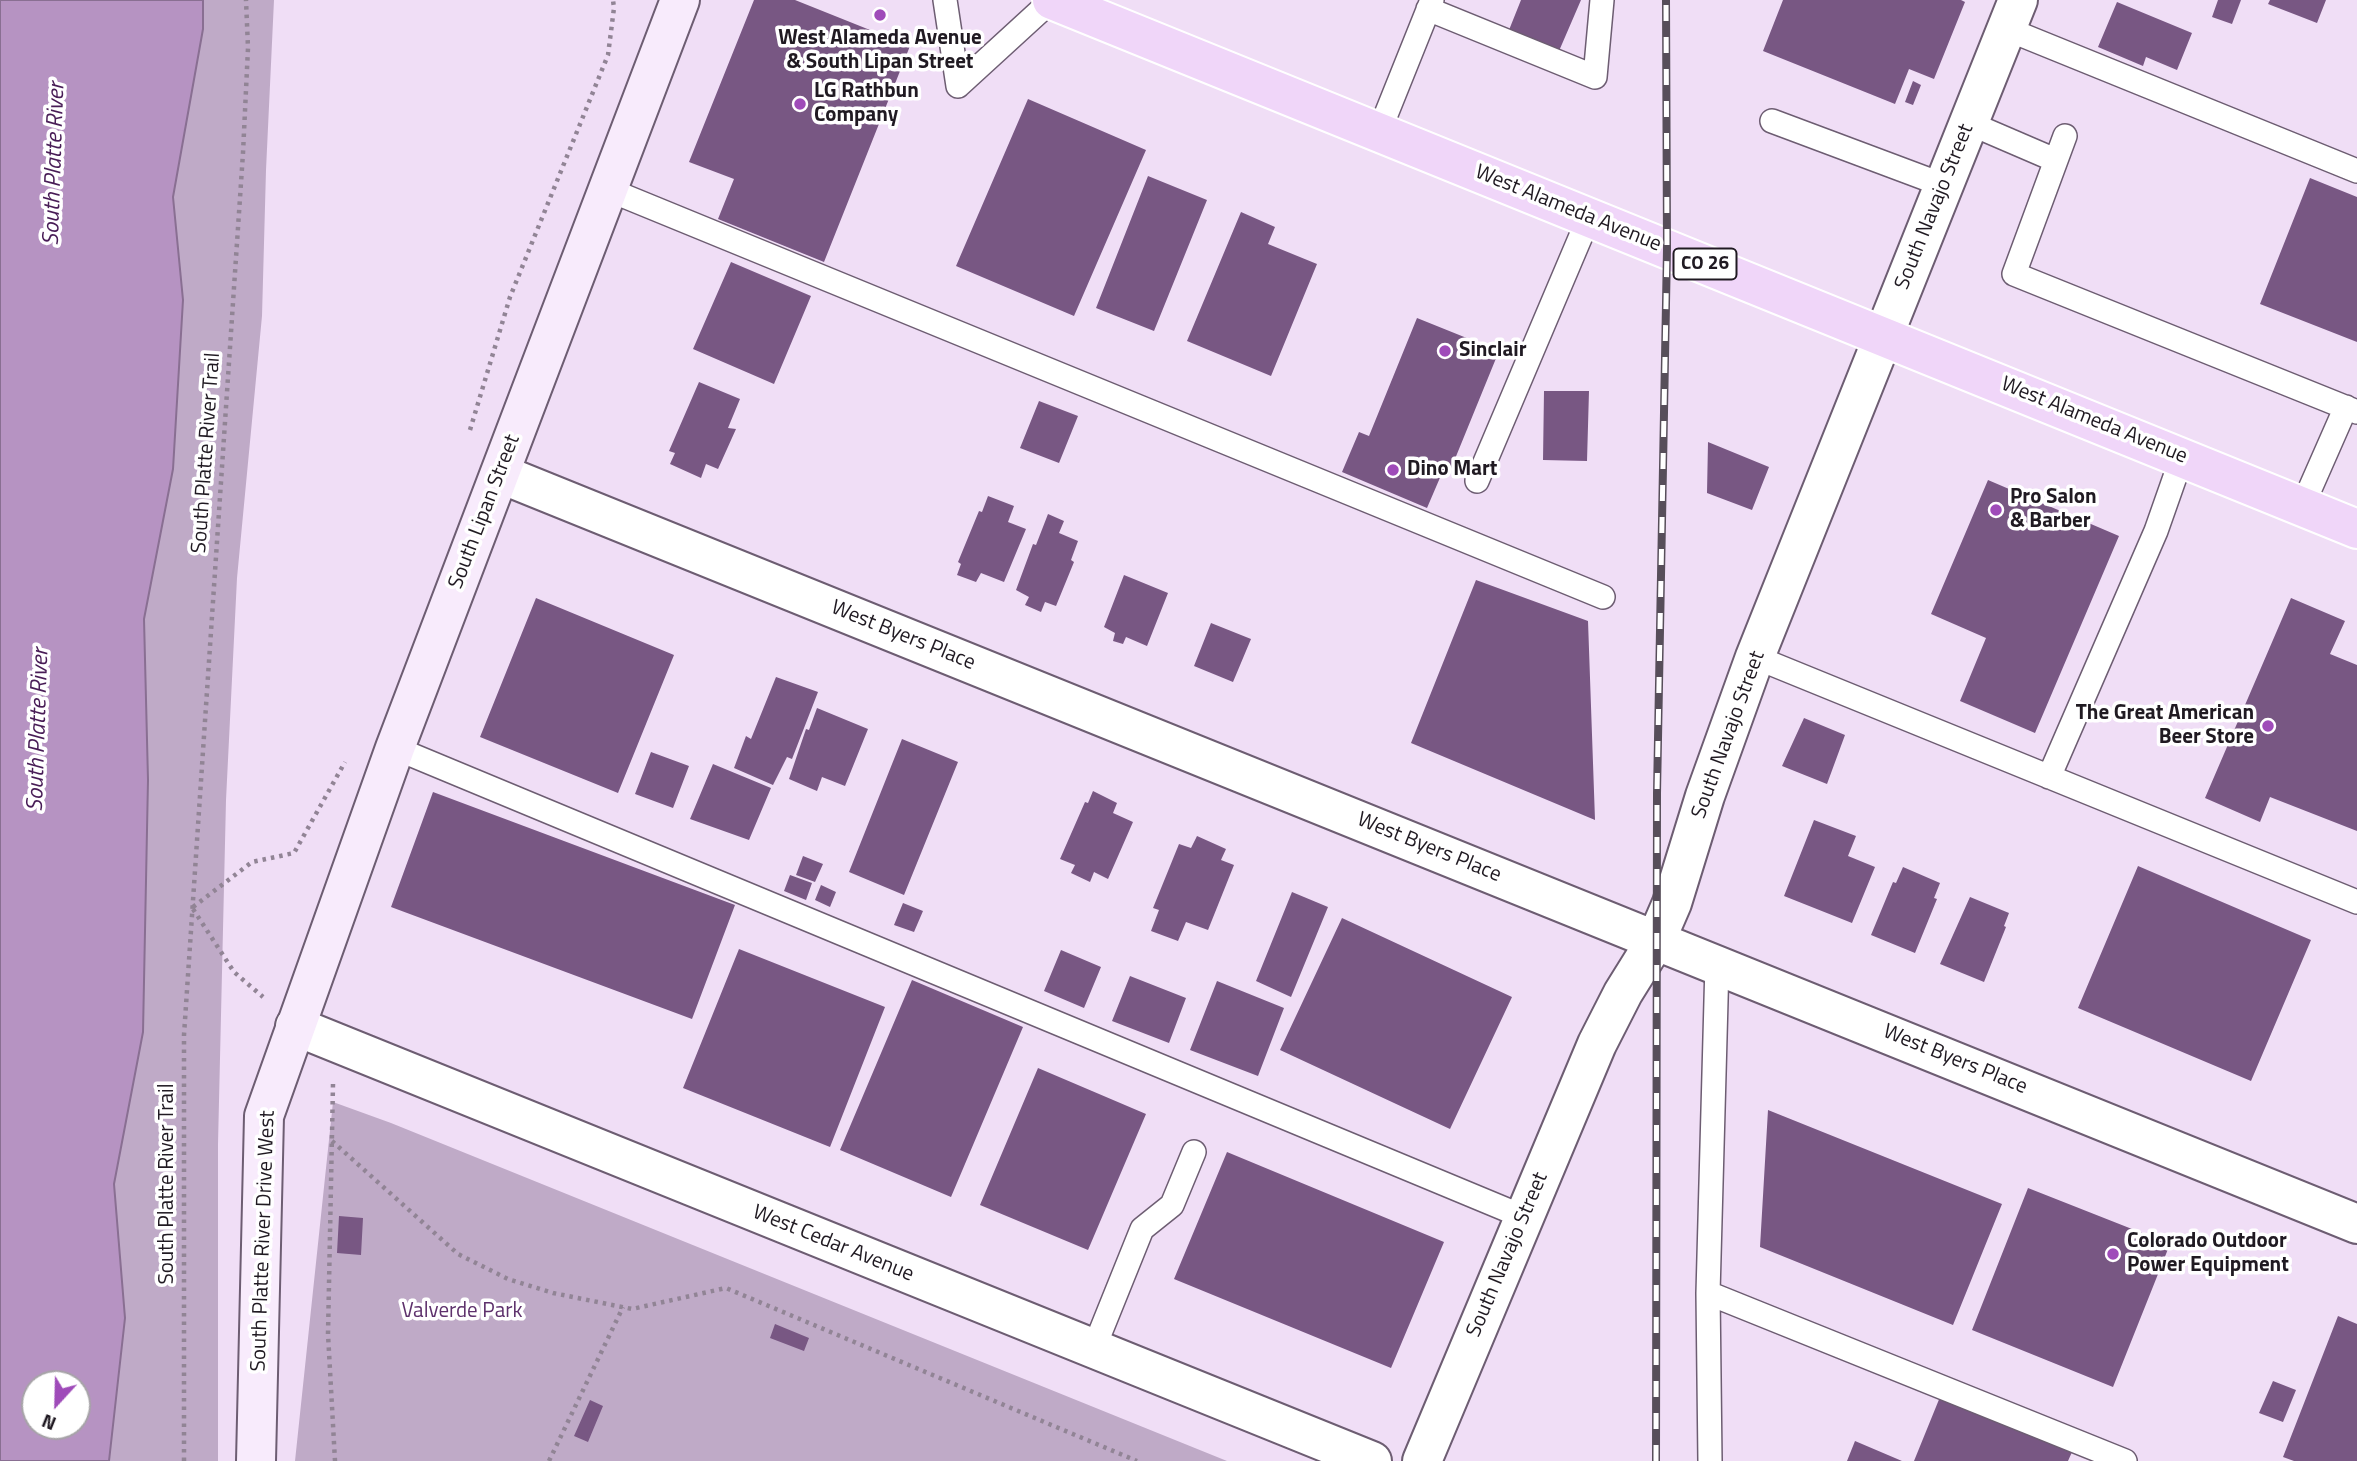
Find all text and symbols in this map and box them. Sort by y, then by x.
marker: West Alameda Avenue & South Lipan Street [872,7,888,23]
place label: West Alameda Avenue & South Lipan Street [778,26,982,76]
place label: LG Rathbun Company [814,79,919,129]
water label: South Platte River [38,82,72,246]
marker: LG Rathbun Company [792,96,808,112]
street label: South Navajo Street [1890,121,1980,293]
street label: West Alameda Avenue [1471,160,1665,258]
road number: CO 26 [1674,248,1736,280]
place label: Sinclair [1459,338,1526,364]
marker: Sinclair [1437,343,1453,359]
street label: South Platte River Trail [187,352,227,554]
street label: West Alameda Avenue [1997,372,2191,470]
street label: South Lipan Street [444,431,526,593]
place label: Dino Mart [1407,457,1497,483]
marker: Dino Mart [1385,462,1401,478]
place label: Pro Salon & Barber [2010,485,2097,535]
marker: Pro Salon & Barber [1988,502,2004,518]
street label: West Byers Place [827,596,979,676]
water label: South Platte River [22,648,56,812]
street label: South Navajo Street [1687,648,1771,822]
place label: The Great American Beer Store [2076,701,2254,751]
marker: The Great American Beer Store [2260,718,2276,734]
street label: West Byers Place [1353,808,1505,888]
street label: West Byers Place [1879,1020,2031,1100]
street label: South Platte River Trail [155,1083,181,1285]
street label: South Platte River Drive West [247,1110,281,1372]
street label: South Navajo Street [1462,1169,1554,1341]
street label: West Cedar Avenue [749,1200,917,1288]
place label: Colorado Outdoor Power Equipment [2127,1229,2289,1279]
marker: Colorado Outdoor Power Equipment [2105,1246,2121,1262]
park label: Valverde Park [401,1299,523,1325]
north arrow [21,1370,91,1440]
text: N [37,1407,60,1439]

